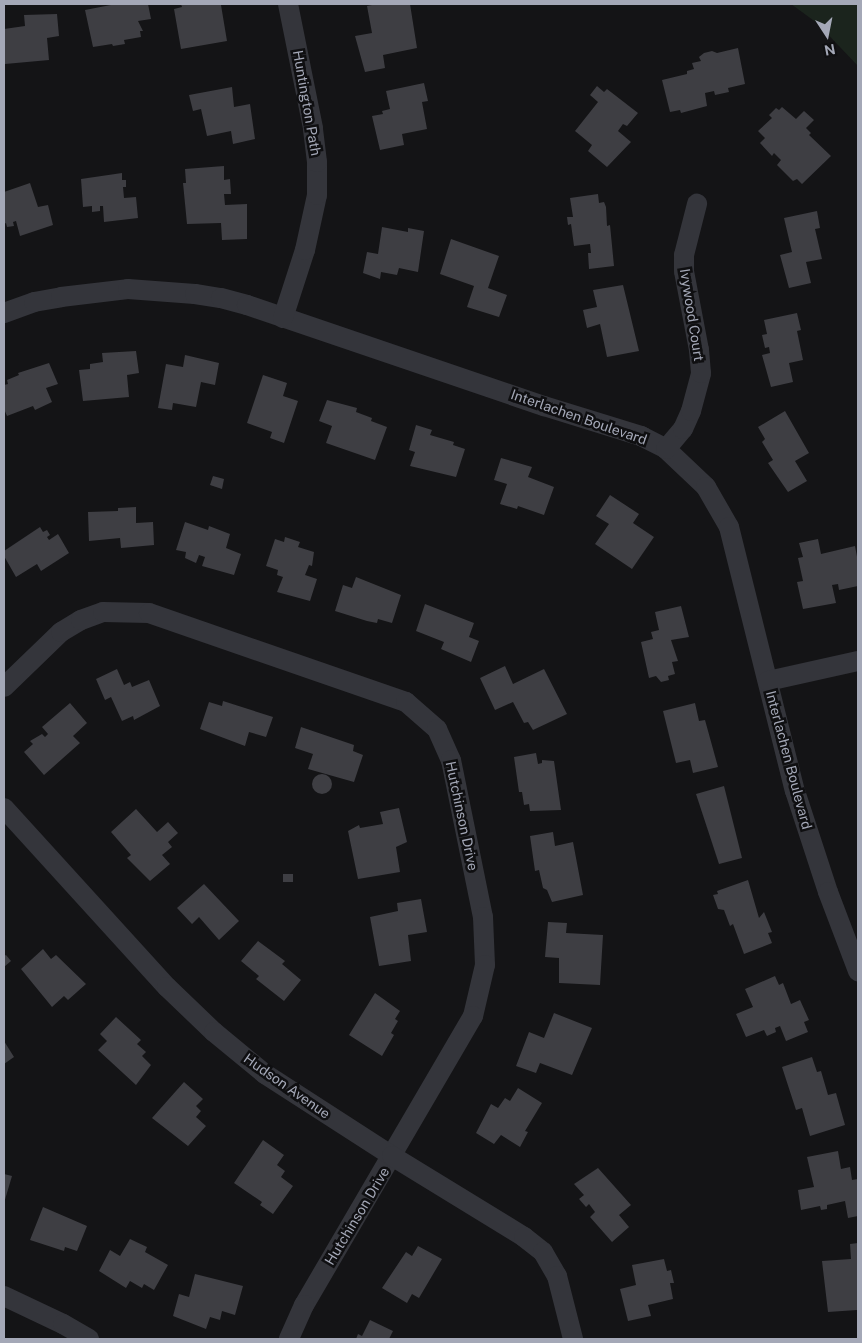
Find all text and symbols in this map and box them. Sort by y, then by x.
north arrow [802,10,852,60]
text: N [823,41,837,59]
street label: Huntington Path [289,49,325,157]
street label: Ivywood Court [676,267,708,363]
street label: Interlachen Boulevard [509,386,649,448]
street label: Interlachen Boulevard [762,689,816,831]
street label: Hutchinson Drive [442,760,482,872]
street label: Hudson Avenue [241,1050,333,1122]
street label: Hutchinson Drive [321,1164,393,1268]

